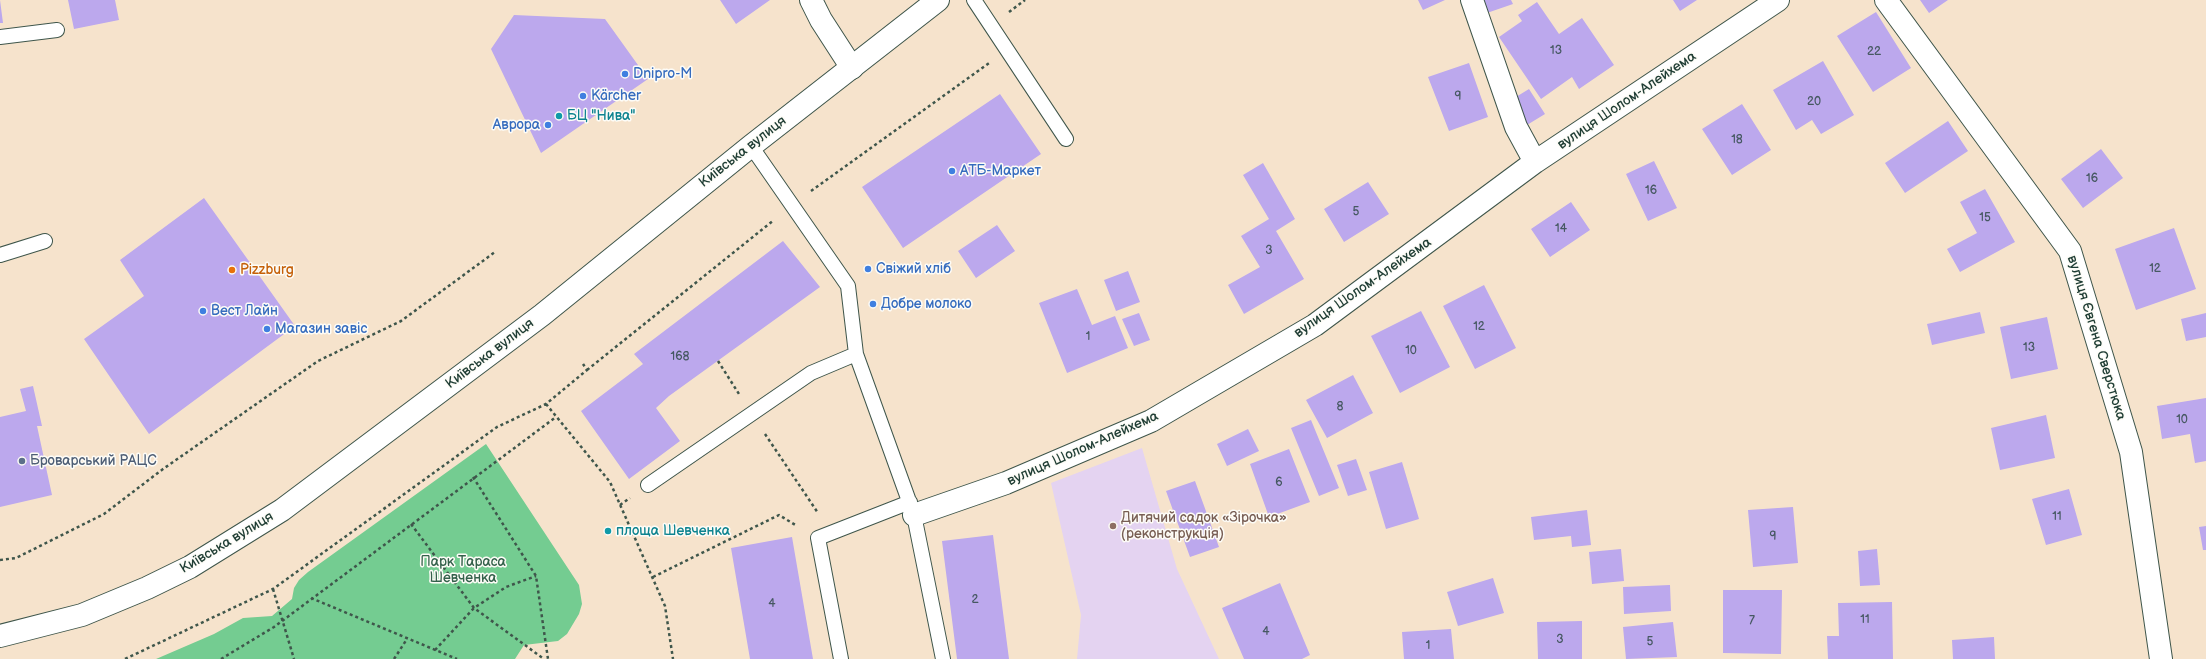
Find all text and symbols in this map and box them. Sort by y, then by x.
house number: 13 [1550,44,1562,58]
house number: 22 [1867,45,1881,59]
street label: вулиця Шолом-Алейхема [1555,48,1699,154]
place label: Dnipro-M [633,66,692,82]
marker: Dnipro-M [620,69,630,79]
place label: Kärcher [591,88,641,104]
house number: 9 [1455,90,1461,104]
marker: Kärcher [578,91,588,101]
house number: 20 [1807,95,1821,109]
place label: БЦ "Нива" [567,108,635,124]
marker: БЦ "Нива" [554,111,564,121]
street label: Київська вулиця [696,113,790,191]
place label: Аврора [493,117,540,133]
marker: Аврора [543,120,553,130]
house number: 18 [1731,133,1743,147]
place label: АТБ-Маркет [960,163,1041,179]
marker: АТБ-Маркет [947,166,957,176]
house number: 16 [2086,172,2098,186]
house number: 16 [1645,184,1657,198]
house number: 5 [1353,205,1359,219]
house number: 15 [1979,211,1991,225]
house number: 14 [1555,222,1567,236]
street label: вулиця Шолом-Алейхема [1291,234,1435,342]
house number: 3 [1265,244,1273,258]
street label: вулиця Євгена Сверстюка [2063,254,2129,422]
place label: Свіжий хліб [876,261,951,277]
place label: Pizzburg [240,262,294,278]
house number: 12 [2149,262,2161,276]
marker: Свіжий хліб [863,264,873,274]
marker: Pizzburg [227,265,237,275]
place label: Добре молоко [881,296,972,312]
marker: Добре молоко [868,299,878,309]
place label: Вест Лайн [211,303,278,319]
marker: Вест Лайн [198,306,208,316]
street label: Київська вулиця [443,315,537,393]
house number: 12 [1473,320,1485,334]
place label: Магазин завіс [275,321,367,337]
marker: Магазин завіс [262,324,272,334]
house number: 1 [1086,330,1090,344]
house number: 13 [2023,341,2035,355]
house number: 10 [1405,344,1417,358]
house number: 168 [671,350,689,364]
house number: 8 [1337,400,1343,414]
street label: вулиця Шолом-Алейхема [1005,408,1161,490]
house number: 10 [2176,413,2188,427]
place label: Броварський РАЦС [30,453,157,469]
marker: Броварський РАЦС [17,456,27,466]
house number: 6 [1275,476,1283,490]
street label: Київська вулиця [177,508,277,578]
place label: Дитячий садок «Зірочка» (реконструкція) [1121,510,1287,542]
house number: 11 [2052,510,2062,524]
marker: Дитячий садок «Зірочка» (реконструкція) [1108,521,1118,531]
place label: площа Шевченка [616,523,730,539]
marker: площа Шевченка [603,526,613,536]
house number: 9 [1770,530,1776,544]
park label: Парк Тараса Шевченка [420,554,506,586]
house number: 2 [971,593,979,607]
house number: 4 [768,597,776,611]
house number: 11 [1860,613,1870,627]
house number: 7 [1749,614,1755,628]
house number: 4 [1262,625,1270,639]
house number: 3 [1556,633,1564,647]
house number: 5 [1647,635,1653,649]
house number: 1 [1426,639,1430,653]

